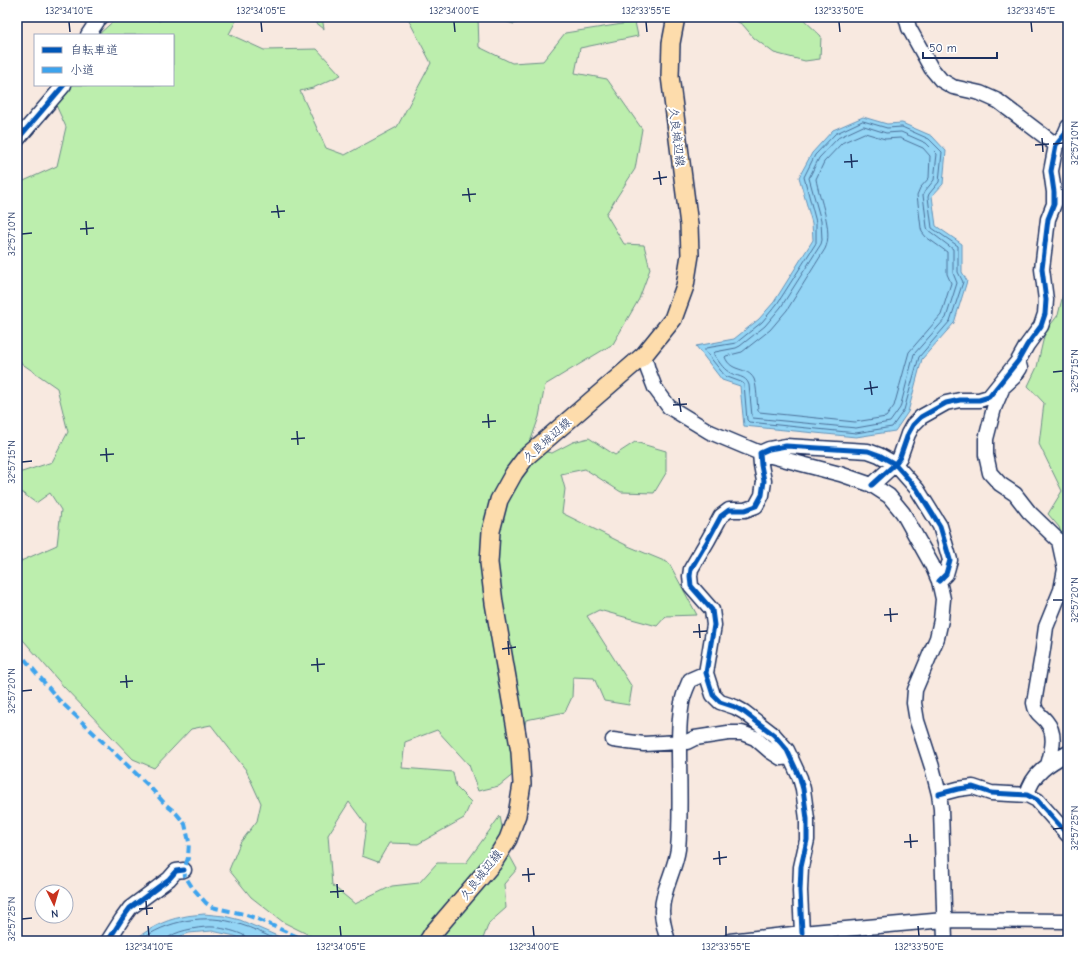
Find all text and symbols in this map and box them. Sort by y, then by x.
text: 132°34'10"E [45,5,93,17]
text: 132°34'05"E [237,5,285,17]
text: 132°34'00"E [429,5,479,17]
text: 132°33'55"E [622,5,670,17]
text: 132°33'50"E [814,5,864,17]
text: 132°33'45"E [1007,5,1055,17]
legend [34,34,174,86]
scale bar [923,34,997,60]
text: 50 m [929,41,957,55]
text: 自転車道 [70,43,118,57]
text: 小道 [70,63,94,77]
street label: 久良城辺線 [666,106,688,168]
text: 32°57'10"N [1069,121,1081,165]
text: 32°57'10"N [6,212,18,256]
text: 32°57'15"N [1069,349,1081,393]
street label: 久良城辺線 [520,415,574,465]
text: 32°57'15"N [6,440,18,484]
text: 32°57'20"N [1069,577,1081,623]
text: 32°57'20"N [6,668,18,714]
text: 32°57'25"N [1069,806,1081,850]
street label: 久良城辺線 [457,847,505,903]
north arrow [34,884,74,924]
text: 32°57'25"N [6,897,18,941]
text: N [51,907,59,920]
text: 132°34'10"E [125,941,173,953]
text: 132°34'05"E [317,941,365,953]
text: 132°34'00"E [509,941,559,953]
text: 132°33'55"E [702,941,750,953]
text: 132°33'50"E [894,941,944,953]

